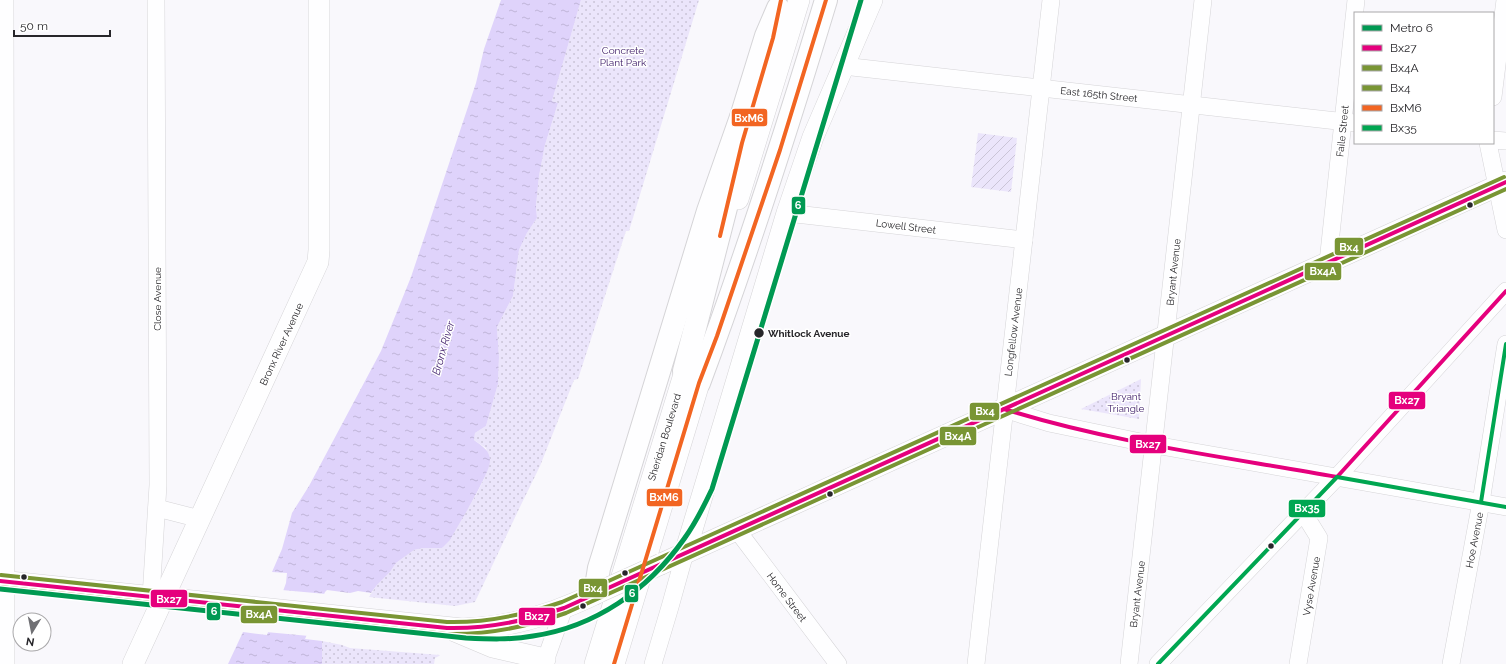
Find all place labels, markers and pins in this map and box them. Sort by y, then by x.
unlabelled marker [1465,200,1475,210]
marker: Whitlock Avenue [752,326,766,340]
place label: Whitlock Avenue [768,328,849,339]
unlabelled marker [1122,355,1132,365]
unlabelled marker [825,489,835,499]
unlabelled marker [1266,541,1276,551]
unlabelled marker [620,568,630,578]
unlabelled marker [19,572,29,582]
unlabelled marker [578,601,588,611]

